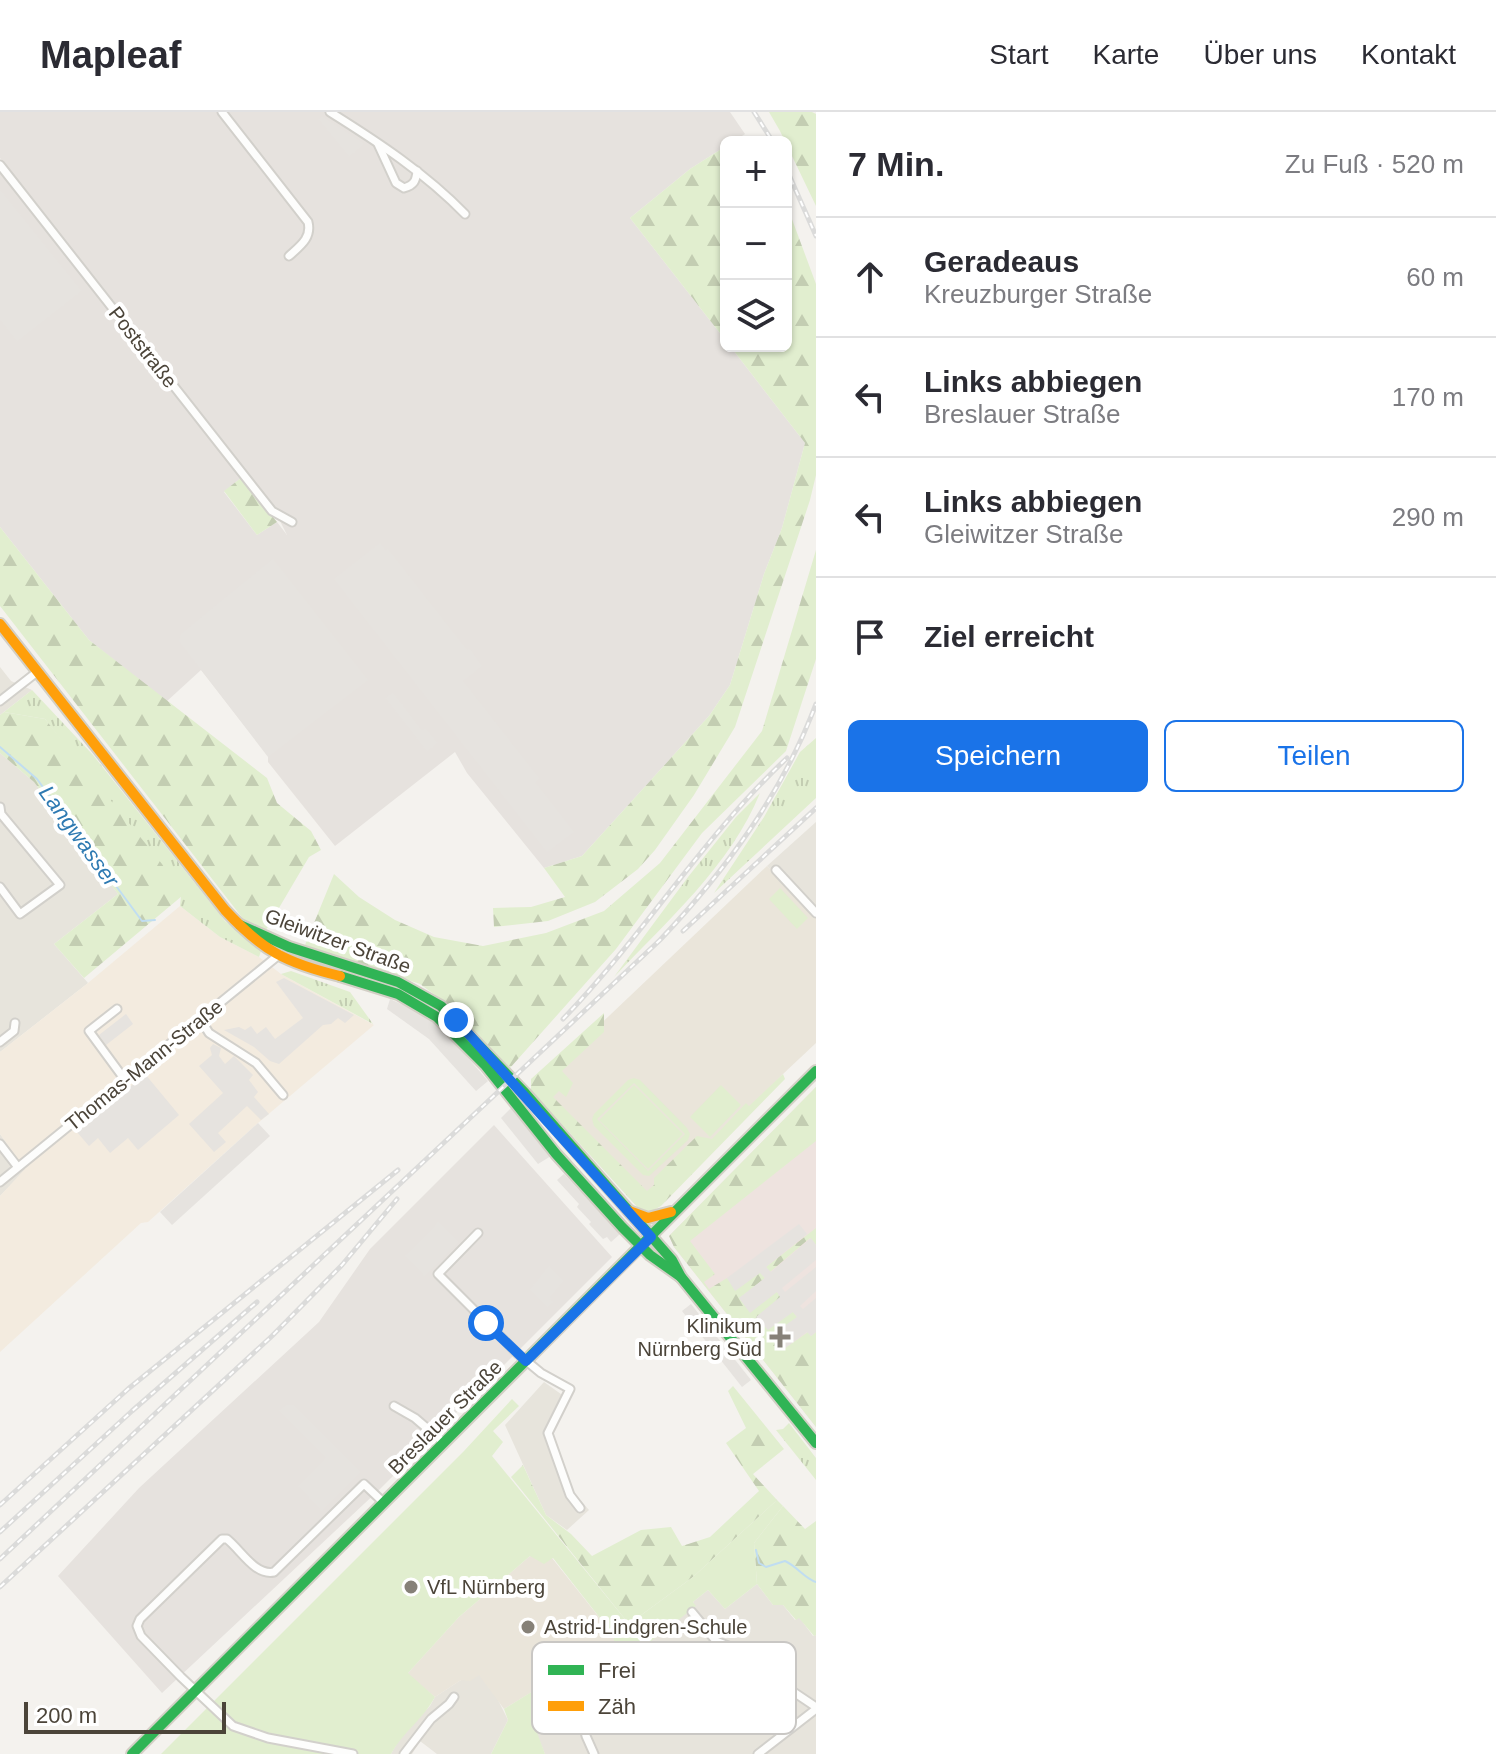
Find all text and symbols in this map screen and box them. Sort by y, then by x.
text: Mapleaf [40,34,181,76]
text: Start [989,39,1048,70]
text: Karte [1092,39,1159,70]
text: Über uns [1203,39,1317,70]
text: Kontakt [1361,39,1456,70]
map controls [720,136,792,352]
button: + [720,136,792,208]
text: 7 Min. [848,145,944,183]
text: Zu Fuß · 520 m [1285,149,1464,179]
button: − [720,208,792,280]
text: Geradeaus [924,245,1079,278]
icon: ahead [848,255,892,299]
text: 60 m [1406,262,1464,292]
text: Kreuzburger Straße [924,279,1152,309]
button: layers [720,280,792,352]
street label: Poststraße [105,302,181,392]
text: Links abbiegen [924,365,1142,398]
icon: left [848,375,892,419]
text: 170 m [1392,382,1464,412]
text: Breslauer Straße [924,399,1121,429]
text: Links abbiegen [924,485,1142,518]
icon: left [848,495,892,539]
text: 290 m [1392,502,1464,532]
text: Gleiwitzer Straße [924,519,1123,549]
icon: arrive [848,615,892,659]
text: Ziel erreicht [924,620,1094,653]
button: Speichern [848,720,1148,792]
button: Teilen [1164,720,1464,792]
water label: Langwasser [34,781,125,893]
street label: Gleiwitzer Straße [262,904,414,978]
street label: Thomas-Mann-Straße [61,995,227,1135]
route end [438,1002,474,1038]
route start [468,1305,504,1341]
place label: Klinikum Nürnberg Süd [637,1315,762,1360]
marker: Klinikum Nürnberg Süd [769,1326,791,1348]
street label: Breslauer Straße [384,1356,506,1478]
place label: VfL Nürnberg [427,1576,545,1598]
marker: VfL Nürnberg [402,1578,420,1596]
place label: Astrid-Lindgren-Schule [544,1616,747,1638]
marker: Astrid-Lindgren-Schule [519,1618,537,1636]
legend [532,1642,796,1734]
text: Frei [598,1658,636,1683]
text: Zäh [598,1694,636,1719]
scale bar [24,1698,226,1734]
text: 200 m [36,1703,97,1728]

